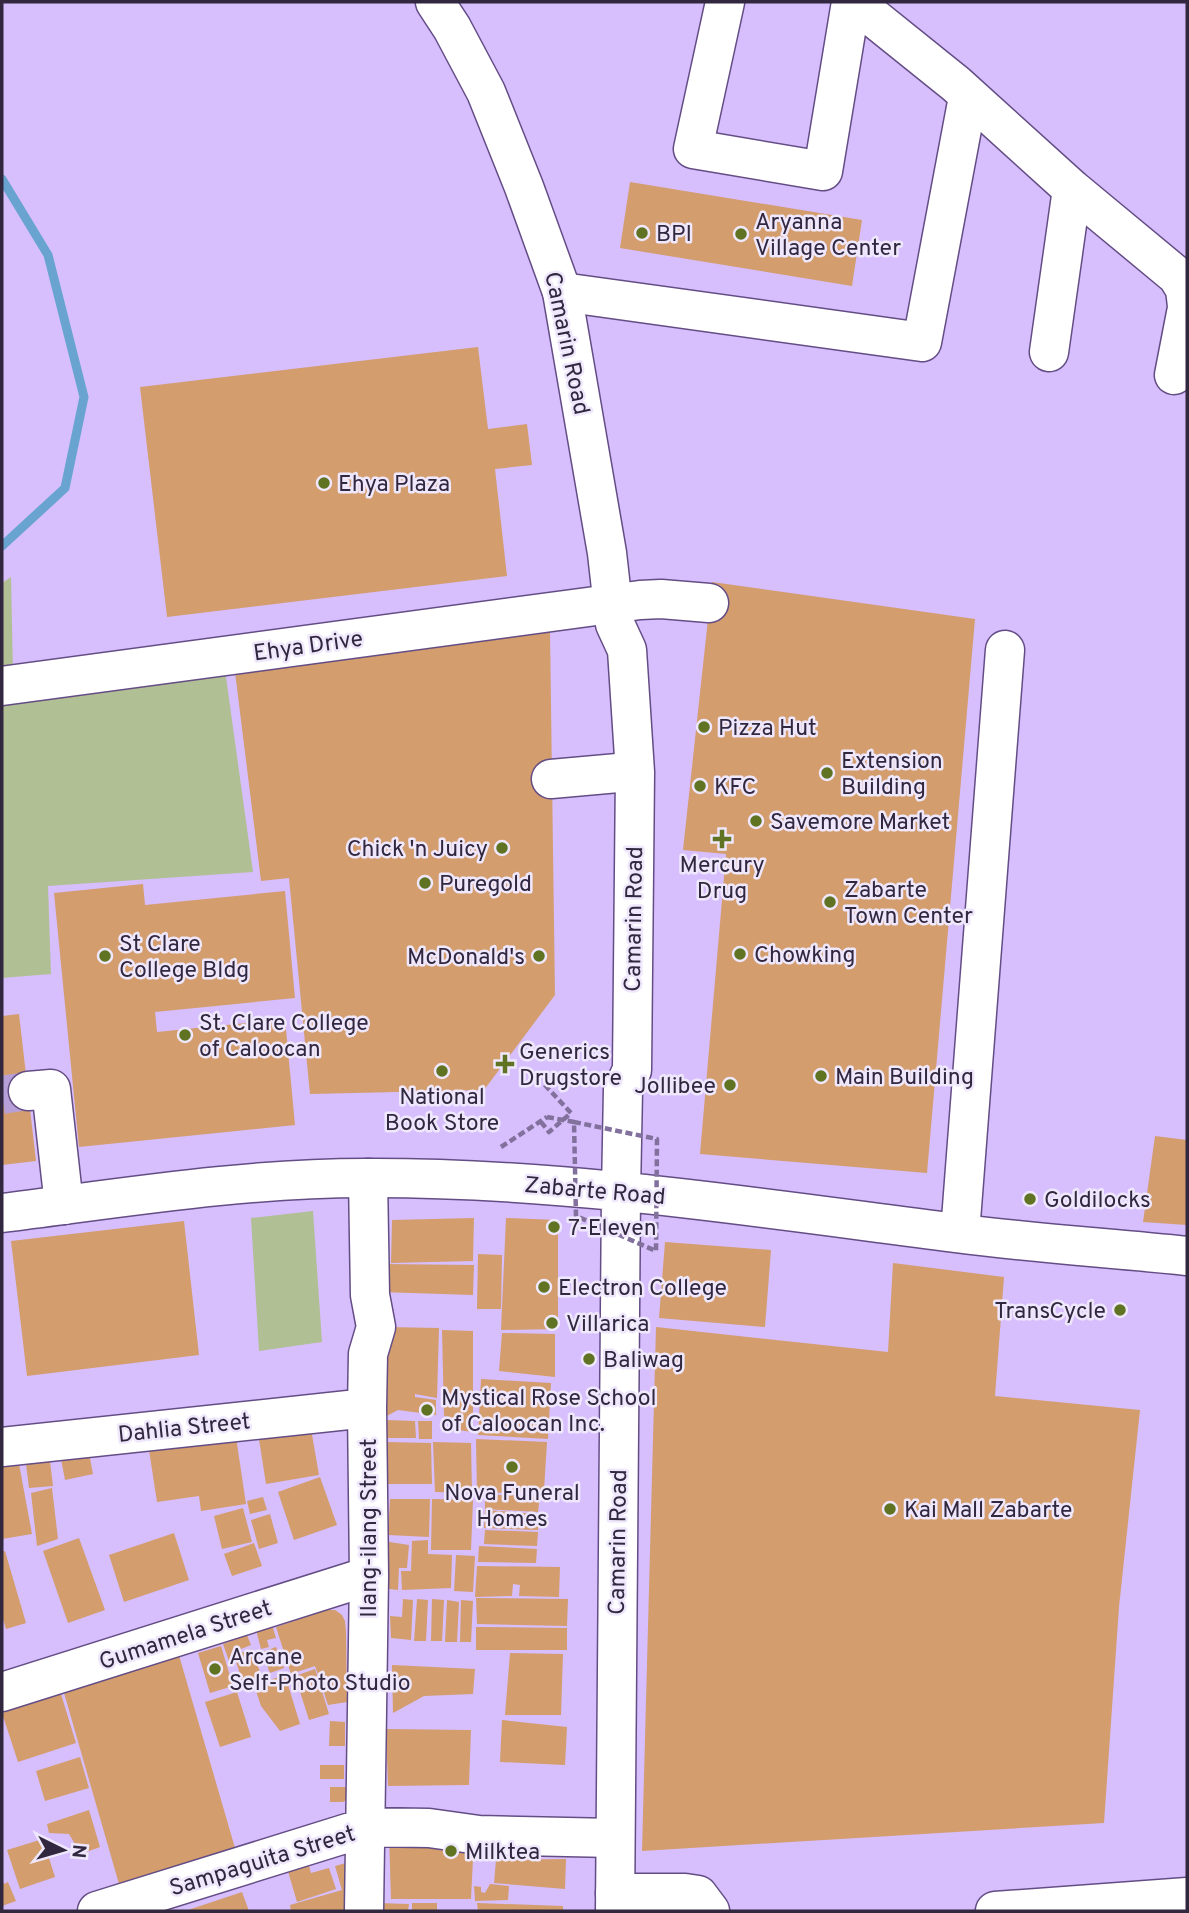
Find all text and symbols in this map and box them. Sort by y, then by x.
place label: Aryanna Village Center [755,209,901,264]
place label: BPI [656,221,692,250]
marker: BPI [634,225,650,241]
marker: Aryanna Village Center [733,226,749,242]
street label: Camarin Road [536,269,595,418]
place label: Ehya Plaza [338,471,450,500]
marker: Ehya Plaza [316,475,332,491]
street label: Ehya Drive [252,625,365,670]
place label: Pizza Hut [718,715,817,744]
marker: Pizza Hut [696,719,712,735]
place label: Extension Building [841,748,943,803]
marker: Extension Building [819,765,835,781]
place label: KFC [714,774,756,803]
marker: KFC [692,778,708,794]
place label: Savemore Market [770,809,950,838]
marker: Savemore Market [748,813,764,829]
marker: Mercury Drug [714,831,730,847]
place label: Chick 'n Juicy [347,836,488,865]
marker: Chick 'n Juicy [494,840,510,856]
street label: Camarin Road [620,846,651,992]
place label: Mercury Drug [679,852,765,907]
place label: Puregold [439,871,532,900]
marker: Puregold [417,875,433,891]
place label: Zabarte Town Center [844,877,973,932]
marker: Zabarte Town Center [822,894,838,910]
place label: St Clare College Bldg [119,931,249,986]
place label: Chowking [754,942,856,971]
place label: McDonald's [407,944,525,973]
marker: Chowking [732,946,748,962]
marker: St Clare College Bldg [97,948,113,964]
marker: McDonald's [531,948,547,964]
place label: St. Clare College of Caloocan [199,1010,369,1065]
marker: St. Clare College of Caloocan [177,1027,193,1043]
place label: Generics Drugstore [519,1039,622,1094]
marker: Generics Drugstore [497,1056,513,1072]
marker: National Book Store [434,1063,450,1079]
place label: Main Building [835,1064,974,1093]
marker: Main Building [813,1068,829,1084]
place label: Jollibee [634,1073,716,1102]
marker: Jollibee [722,1077,738,1093]
place label: National Book Store [385,1084,499,1139]
street label: Zabarte Road [523,1172,667,1213]
place label: Goldilocks [1044,1187,1151,1216]
marker: Goldilocks [1022,1191,1038,1207]
place label: 7-Eleven [568,1215,657,1244]
marker: 7-Eleven [546,1219,562,1235]
place label: Electron College [558,1275,727,1304]
marker: Electron College [536,1279,552,1295]
place label: TransCycle [994,1298,1106,1327]
marker: TransCycle [1112,1302,1128,1318]
place label: Villarica [566,1311,649,1340]
marker: Villarica [544,1315,560,1331]
place label: Baliwag [603,1347,684,1376]
marker: Baliwag [581,1351,597,1367]
place label: Mystical Rose School of Caloocan Inc. [441,1385,657,1440]
marker: Mystical Rose School of Caloocan Inc. [419,1402,435,1418]
street label: Dahlia Street [117,1408,252,1451]
street label: Ilang-ilang Street [356,1438,385,1618]
marker: Nova Funeral Homes [504,1459,520,1475]
street label: Camarin Road [604,1469,635,1615]
place label: Nova Funeral Homes [444,1480,580,1535]
place label: Kai Mall Zabarte [904,1497,1072,1526]
marker: Kai Mall Zabarte [882,1501,898,1517]
street label: Gumamela Street [96,1595,276,1678]
place label: Arcane Self-Photo Studio [229,1644,411,1699]
marker: Arcane Self-Photo Studio [207,1661,223,1677]
north arrow [28,1815,98,1885]
street label: Sampaguita Street [166,1820,359,1904]
place label: Milktea [465,1839,540,1868]
text: N [65,1843,90,1859]
marker: Milktea [443,1843,459,1859]

